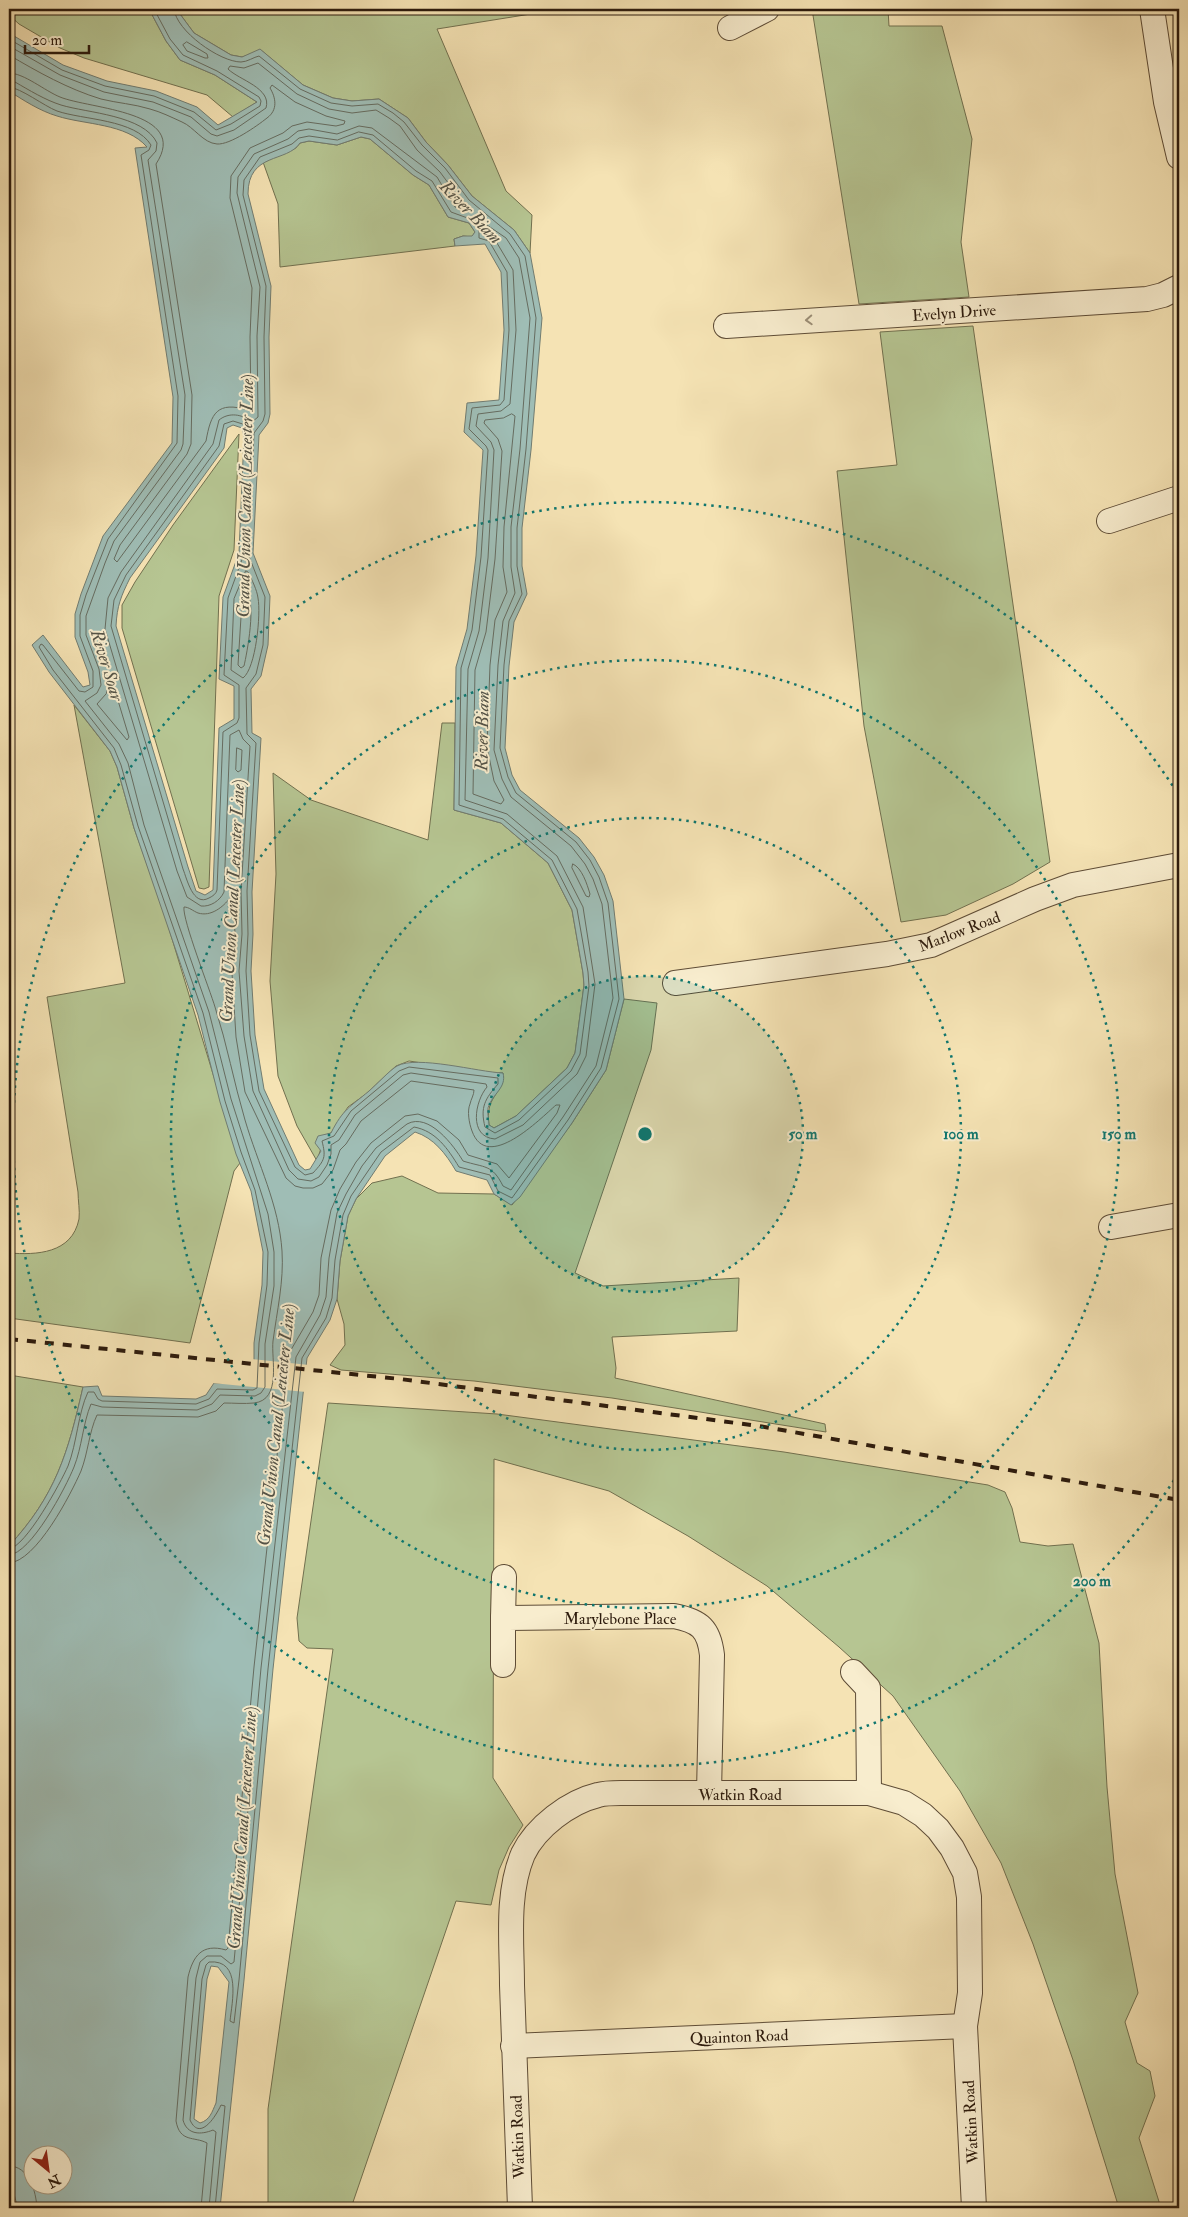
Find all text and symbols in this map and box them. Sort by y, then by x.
scale bar [25,22,89,54]
text: 20 m [32,31,62,50]
water label: River Biam [434,175,507,249]
street label: Evelyn Drive [911,300,997,326]
one-way arrow [805,315,813,326]
water label: Grand Union Canal (Leicester Line) [232,374,259,618]
water label: River Soar [84,625,129,705]
water label: River Biam [470,691,495,772]
water label: Grand Union Canal (Leicester Line) [215,779,250,1023]
street label: Marlow Road [916,907,1003,957]
centre of rings [636,1125,654,1143]
text: 50 m [789,1125,818,1144]
text: 100 m [943,1125,979,1144]
text: 150 m [1102,1125,1136,1144]
water label: Grand Union Canal (Leicester Line) [252,1303,301,1547]
text: 200 m [1073,1572,1111,1591]
street label: Marylebone Place [564,1609,677,1629]
water label: Grand Union Canal (Leicester Line) [223,1706,262,1950]
street label: Watkin Road [697,1785,782,1805]
street label: Quainton Road [689,2025,789,2049]
street label: Watkin Road [959,2080,983,2165]
street label: Watkin Road [507,2095,529,2180]
north arrow [22,2144,72,2194]
text: N [44,2170,65,2192]

